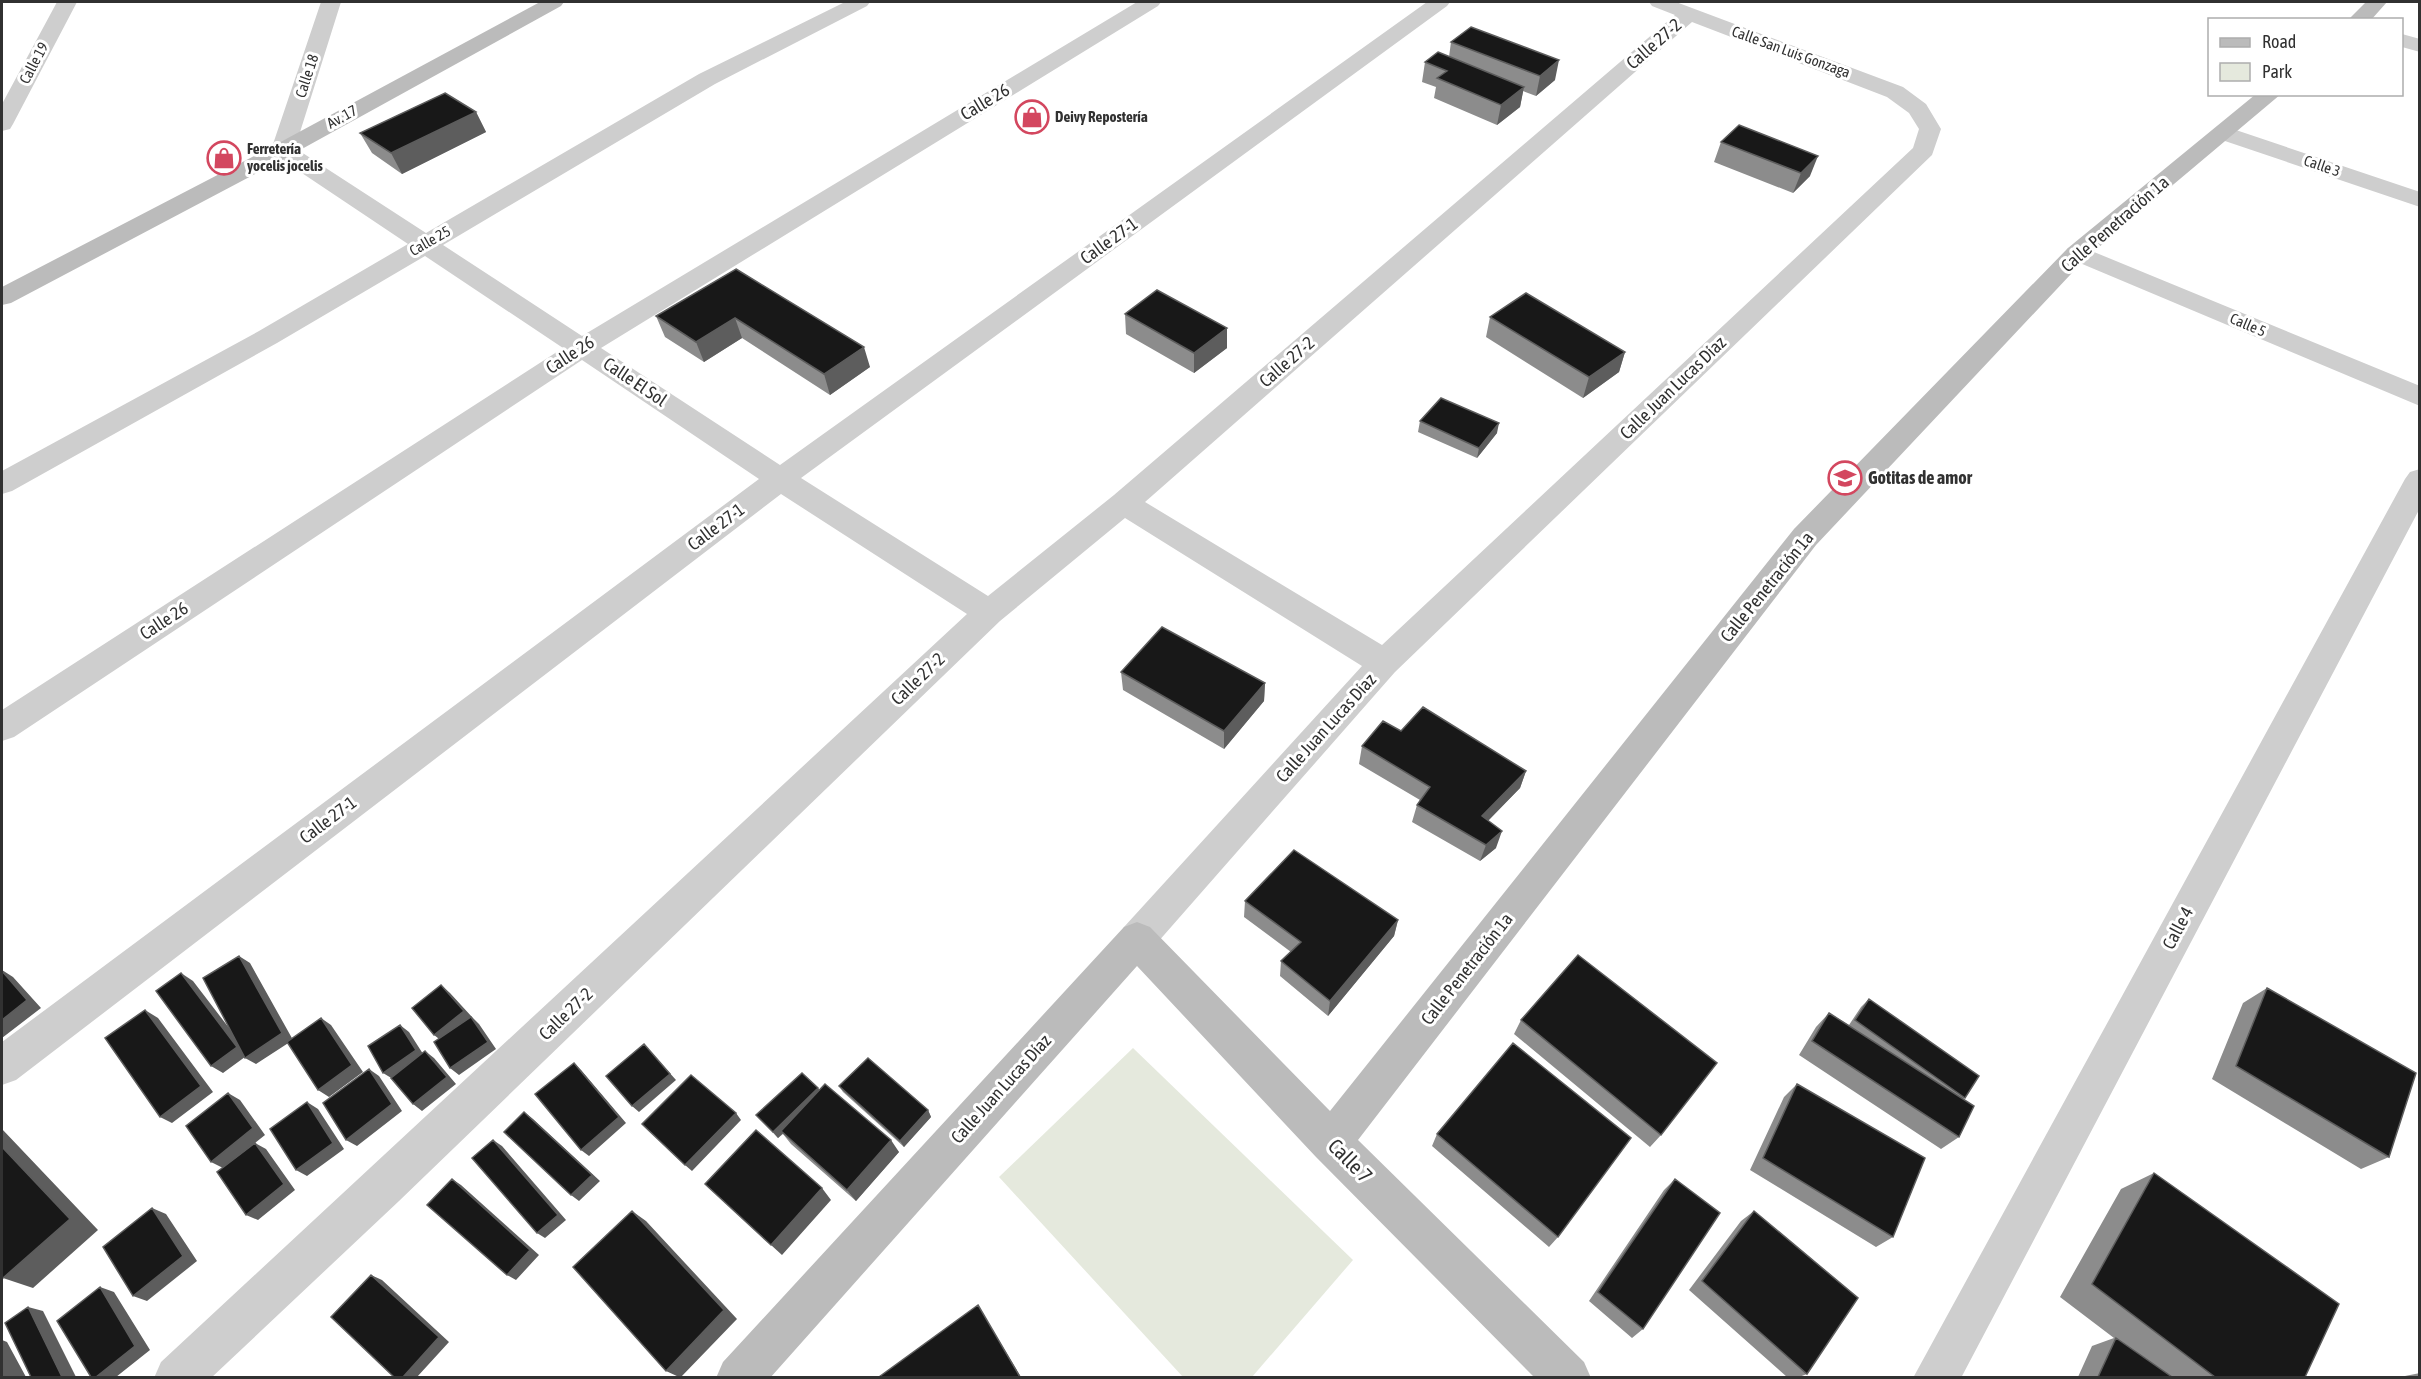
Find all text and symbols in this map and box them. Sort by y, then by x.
street label: Calle 27-2 [1622,14,1686,73]
legend [2208,18,2403,96]
street label: Calle San Luis Gonzaga [1730,22,1853,81]
text: Road [2262,31,2296,52]
street label: Calle 19 [16,39,52,86]
street label: Calle 18 [292,52,321,100]
text: Park [2262,61,2292,82]
street label: Calle 26 [956,79,1013,124]
shop icon: Deivy Repostería [1014,99,1050,135]
street label: Av. 17 [324,101,360,132]
place label: Deivy Repostería [1055,108,1148,125]
shop icon: Ferretería yocelis jocelis [206,140,242,176]
place label: Ferretería yocelis jocelis [247,140,324,174]
street label: Calle 3 [2302,151,2343,180]
street label: Calle Penetración 1a [2056,171,2173,276]
street label: Calle 27-1 [1076,213,1141,268]
street label: Calle 25 [406,222,453,259]
street label: Calle 5 [2228,309,2269,340]
street label: Calle 26 [542,331,598,378]
street label: Calle Juan Lucas Díaz [1615,331,1730,443]
street label: Calle 27-2 [1255,332,1319,391]
street label: Calle El Sol [599,353,671,411]
school or university icon: Gotitas de amor [1827,460,1863,496]
place label: Gotitas de amor [1868,467,1973,488]
street label: Calle 27-1 [683,499,748,555]
street label: Calle Penetración 1a [1716,527,1818,646]
street label: Calle 26 [136,597,192,644]
street label: Calle 27-2 [886,648,949,709]
street label: Calle Juan Lucas Díaz [1271,669,1380,786]
street label: Calle 27-1 [295,792,360,848]
street label: Calle 4 [2158,903,2197,953]
street label: Calle Penetración 1a [1416,909,1517,1029]
street label: Calle 27-2 [534,983,597,1044]
street label: Calle Juan Lucas Díaz [946,1030,1055,1147]
street label: Calle 7 [1324,1133,1378,1187]

